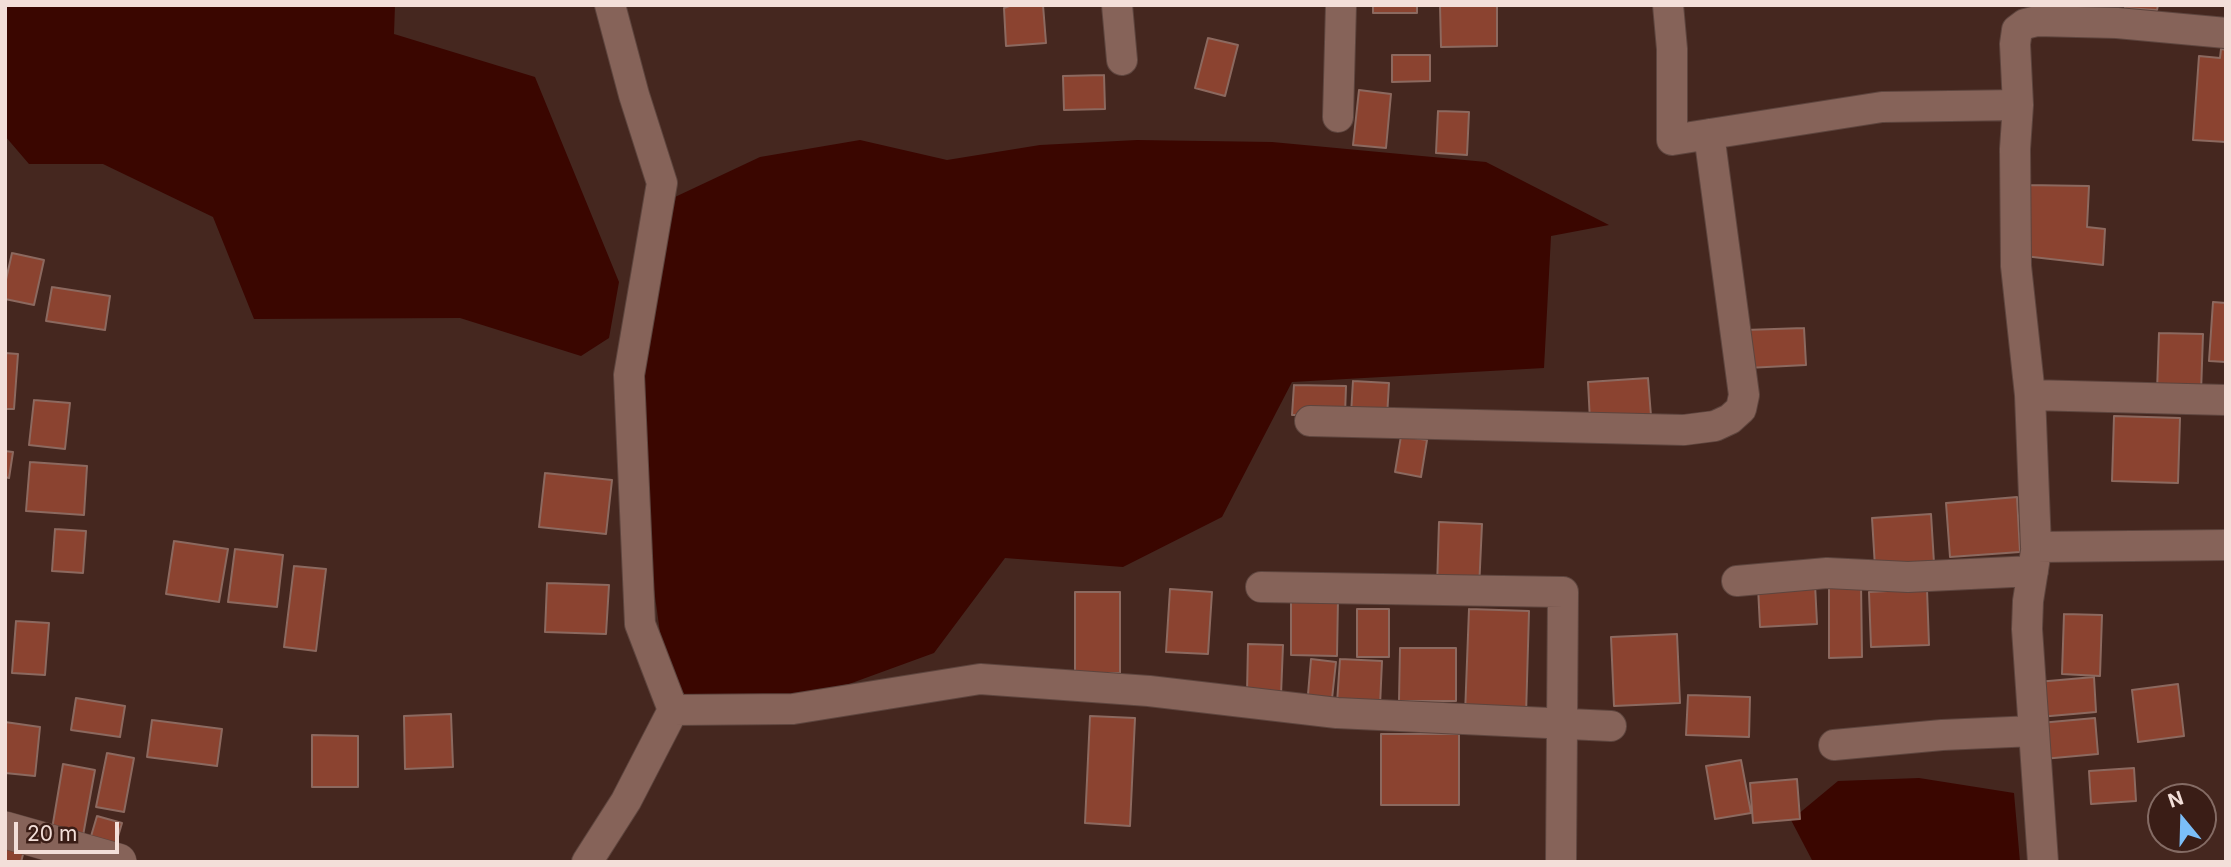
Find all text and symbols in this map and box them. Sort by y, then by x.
north arrow [2147,783,2217,853]
text: N [2165,786,2186,813]
scale bar [18,808,122,852]
text: 20 m [27,821,77,846]

